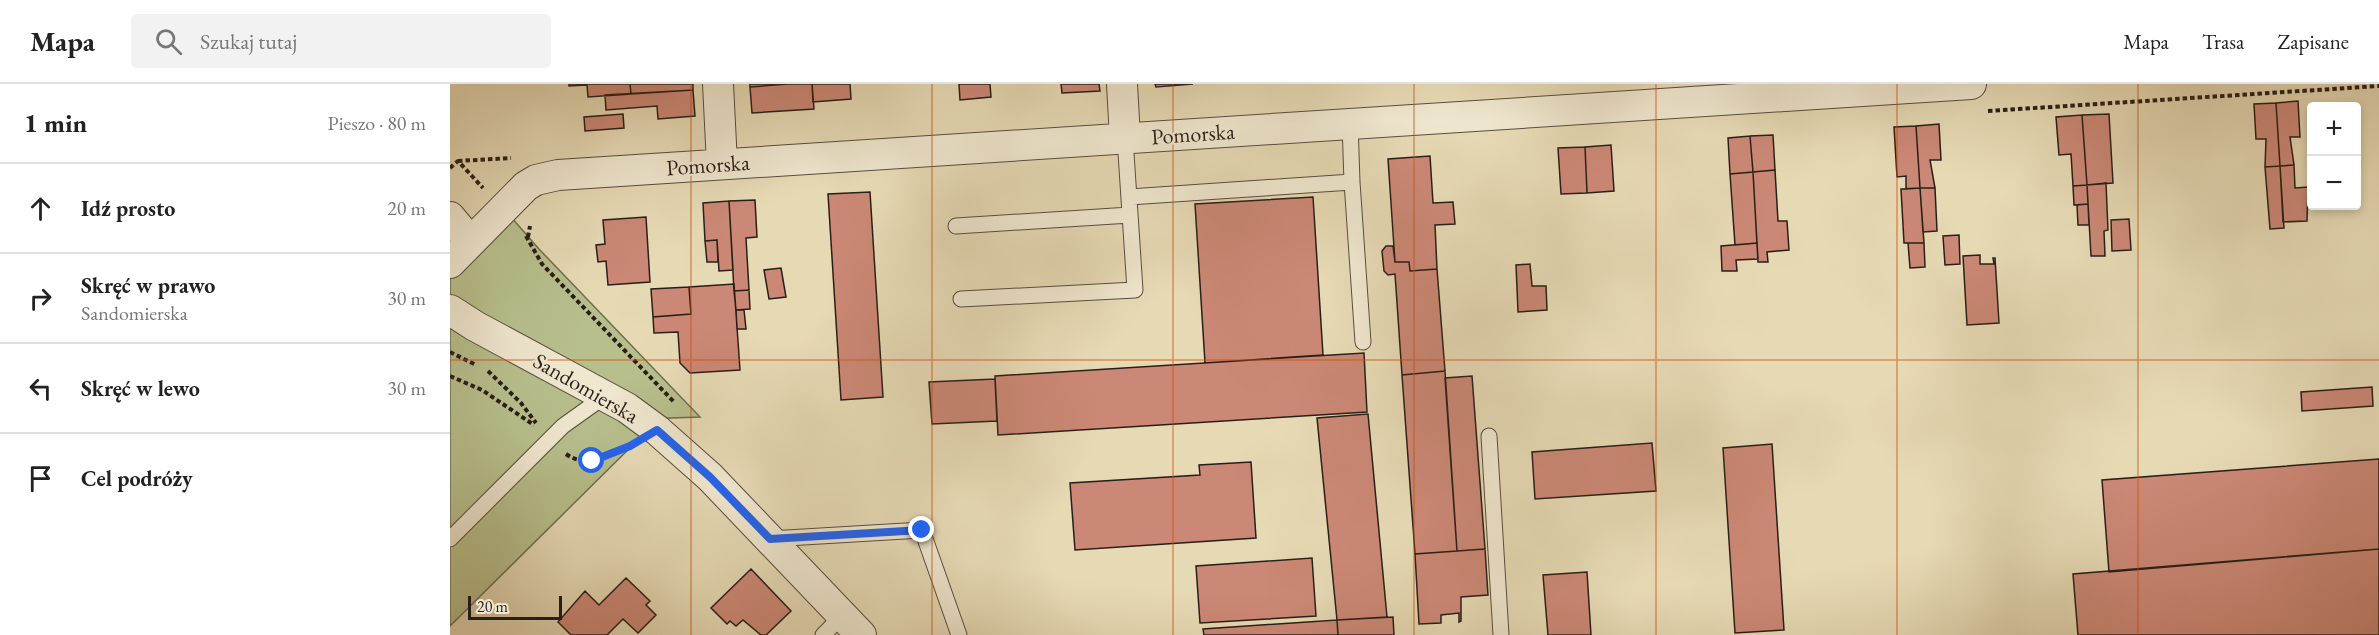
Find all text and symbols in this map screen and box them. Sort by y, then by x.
search box [131,14,551,68]
text: Mapa [30,23,95,59]
icon: search [152,25,185,58]
text: Szukaj tutaj [200,27,297,56]
text: Mapa [2123,28,2169,55]
text: Trasa [2202,28,2244,55]
text: Zapisane [2277,28,2349,55]
map controls [2307,102,2361,210]
button: + [2307,102,2361,156]
text: 1 min [24,106,87,140]
text: Pieszo · 80 m [328,110,426,136]
street label: Pomorska [1150,117,1236,151]
street label: Pomorska [665,148,751,182]
button: − [2307,156,2361,210]
icon: ahead [24,192,57,225]
text: Idź prosto [81,194,175,223]
text: 20 m [387,195,426,221]
text: Skręć w prawo [81,271,215,300]
icon: right [24,282,57,315]
text: 30 m [387,285,426,311]
text: Sandomierska [81,300,188,326]
street label: Sandomierska [528,346,644,430]
icon: left [24,372,57,405]
text: Skręć w lewo [81,374,200,403]
text: 30 m [387,375,426,401]
route start [578,447,604,473]
icon: arrive [24,462,57,495]
text: Cel podróży [81,464,193,493]
route end [908,516,934,542]
scale bar [468,593,562,620]
text: 20 m [477,596,508,617]

